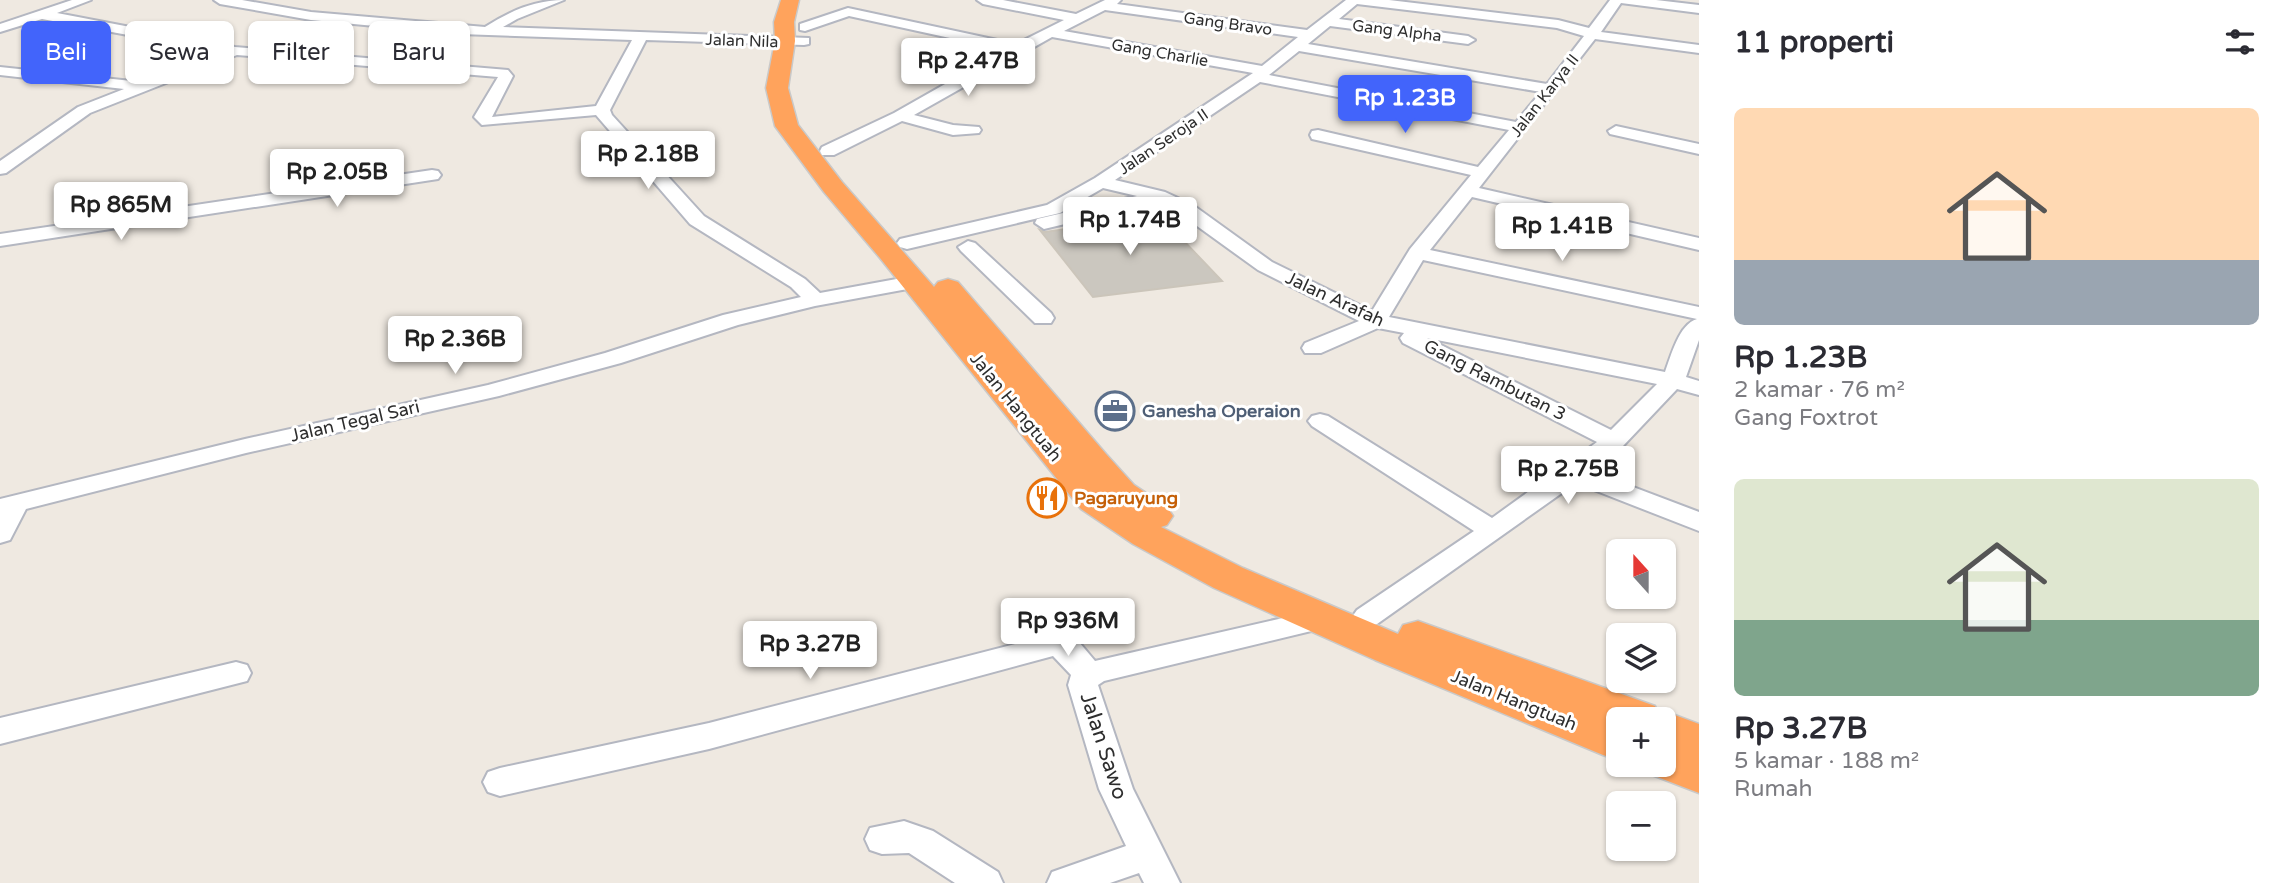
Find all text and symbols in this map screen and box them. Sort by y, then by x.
street label: Gang Bravo [1182,8,1273,40]
street label: Gang Alpha [1351,16,1443,46]
chip: Beli [21,21,111,84]
chip: Sewa [125,21,234,84]
chip: Filter [248,21,354,84]
chip: Baru [368,21,470,84]
icon: filters [2221,23,2259,61]
text: 11 properti [1734,24,1894,61]
street label: Jalan Nila [705,30,779,52]
street label: Gang Charlie [1110,35,1210,71]
pin: Rp 2.47B [896,38,1040,98]
text: Rp 2.47B [917,47,1019,75]
street label: Jalan Karya II [1506,50,1583,141]
pin: Rp 1.23B [1333,76,1477,135]
text: Rp 1.23B [1354,84,1456,112]
street label: Jalan Seroja II [1115,104,1212,179]
pin: Rp 2.18B [576,132,720,191]
text: Rp 2.18B [597,140,699,168]
pin: Rp 2.05B [265,150,409,209]
icon: home [1934,153,2060,279]
text: Rp 2.05B [286,158,388,186]
pin: Rp 865M [56,182,186,242]
text: Rp 865M [70,191,172,219]
pin: Rp 1.74B [1058,198,1202,257]
pin: Rp 1.41B [1490,204,1634,263]
text: Rp 1.74B [1079,206,1181,234]
text: Rp 1.41B [1511,212,1613,240]
street label: Jalan Arafah [1282,267,1388,331]
pin: Rp 2.36B [383,316,527,376]
text: Rp 2.36B [404,325,506,353]
street label: Gang Rambutan 3 [1420,335,1570,425]
text: Rp 1.23B [1734,339,1867,376]
street label: Jalan Hangtuah [965,348,1067,466]
text: 2 kamar · 76 m² [1734,376,1905,404]
office icon: Ganesha Operaion [1094,390,1136,432]
street label: Jalan Tegal Sari [288,395,422,447]
place label: Ganesha Operaion [1142,400,1301,422]
text: Gang Foxtrot [1734,404,1878,432]
pin: Rp 2.75B [1496,447,1640,506]
text: Rp 2.75B [1517,455,1619,483]
restaurant icon: Pagaruyung [1026,477,1068,519]
place label: Pagaruyung [1074,487,1178,509]
icon: home [1934,524,2060,650]
north arrow [1606,539,1676,609]
map controls [1606,539,1676,861]
pin: Rp 936M [1003,598,1133,658]
text: Rp 936M [1017,607,1119,635]
pin: Rp 3.27B [738,622,882,681]
button: layers [1606,623,1676,693]
text: Rp 3.27B [759,630,861,658]
street label: Jalan Hangtuah [1448,665,1580,735]
street label: Jalan Sawo [1075,690,1133,803]
button: + [1606,707,1676,777]
text: Rp 3.27B [1734,710,1867,747]
text: 5 kamar · 188 m² [1734,747,1919,775]
text: Rumah [1734,775,1812,803]
button: − [1606,791,1676,861]

